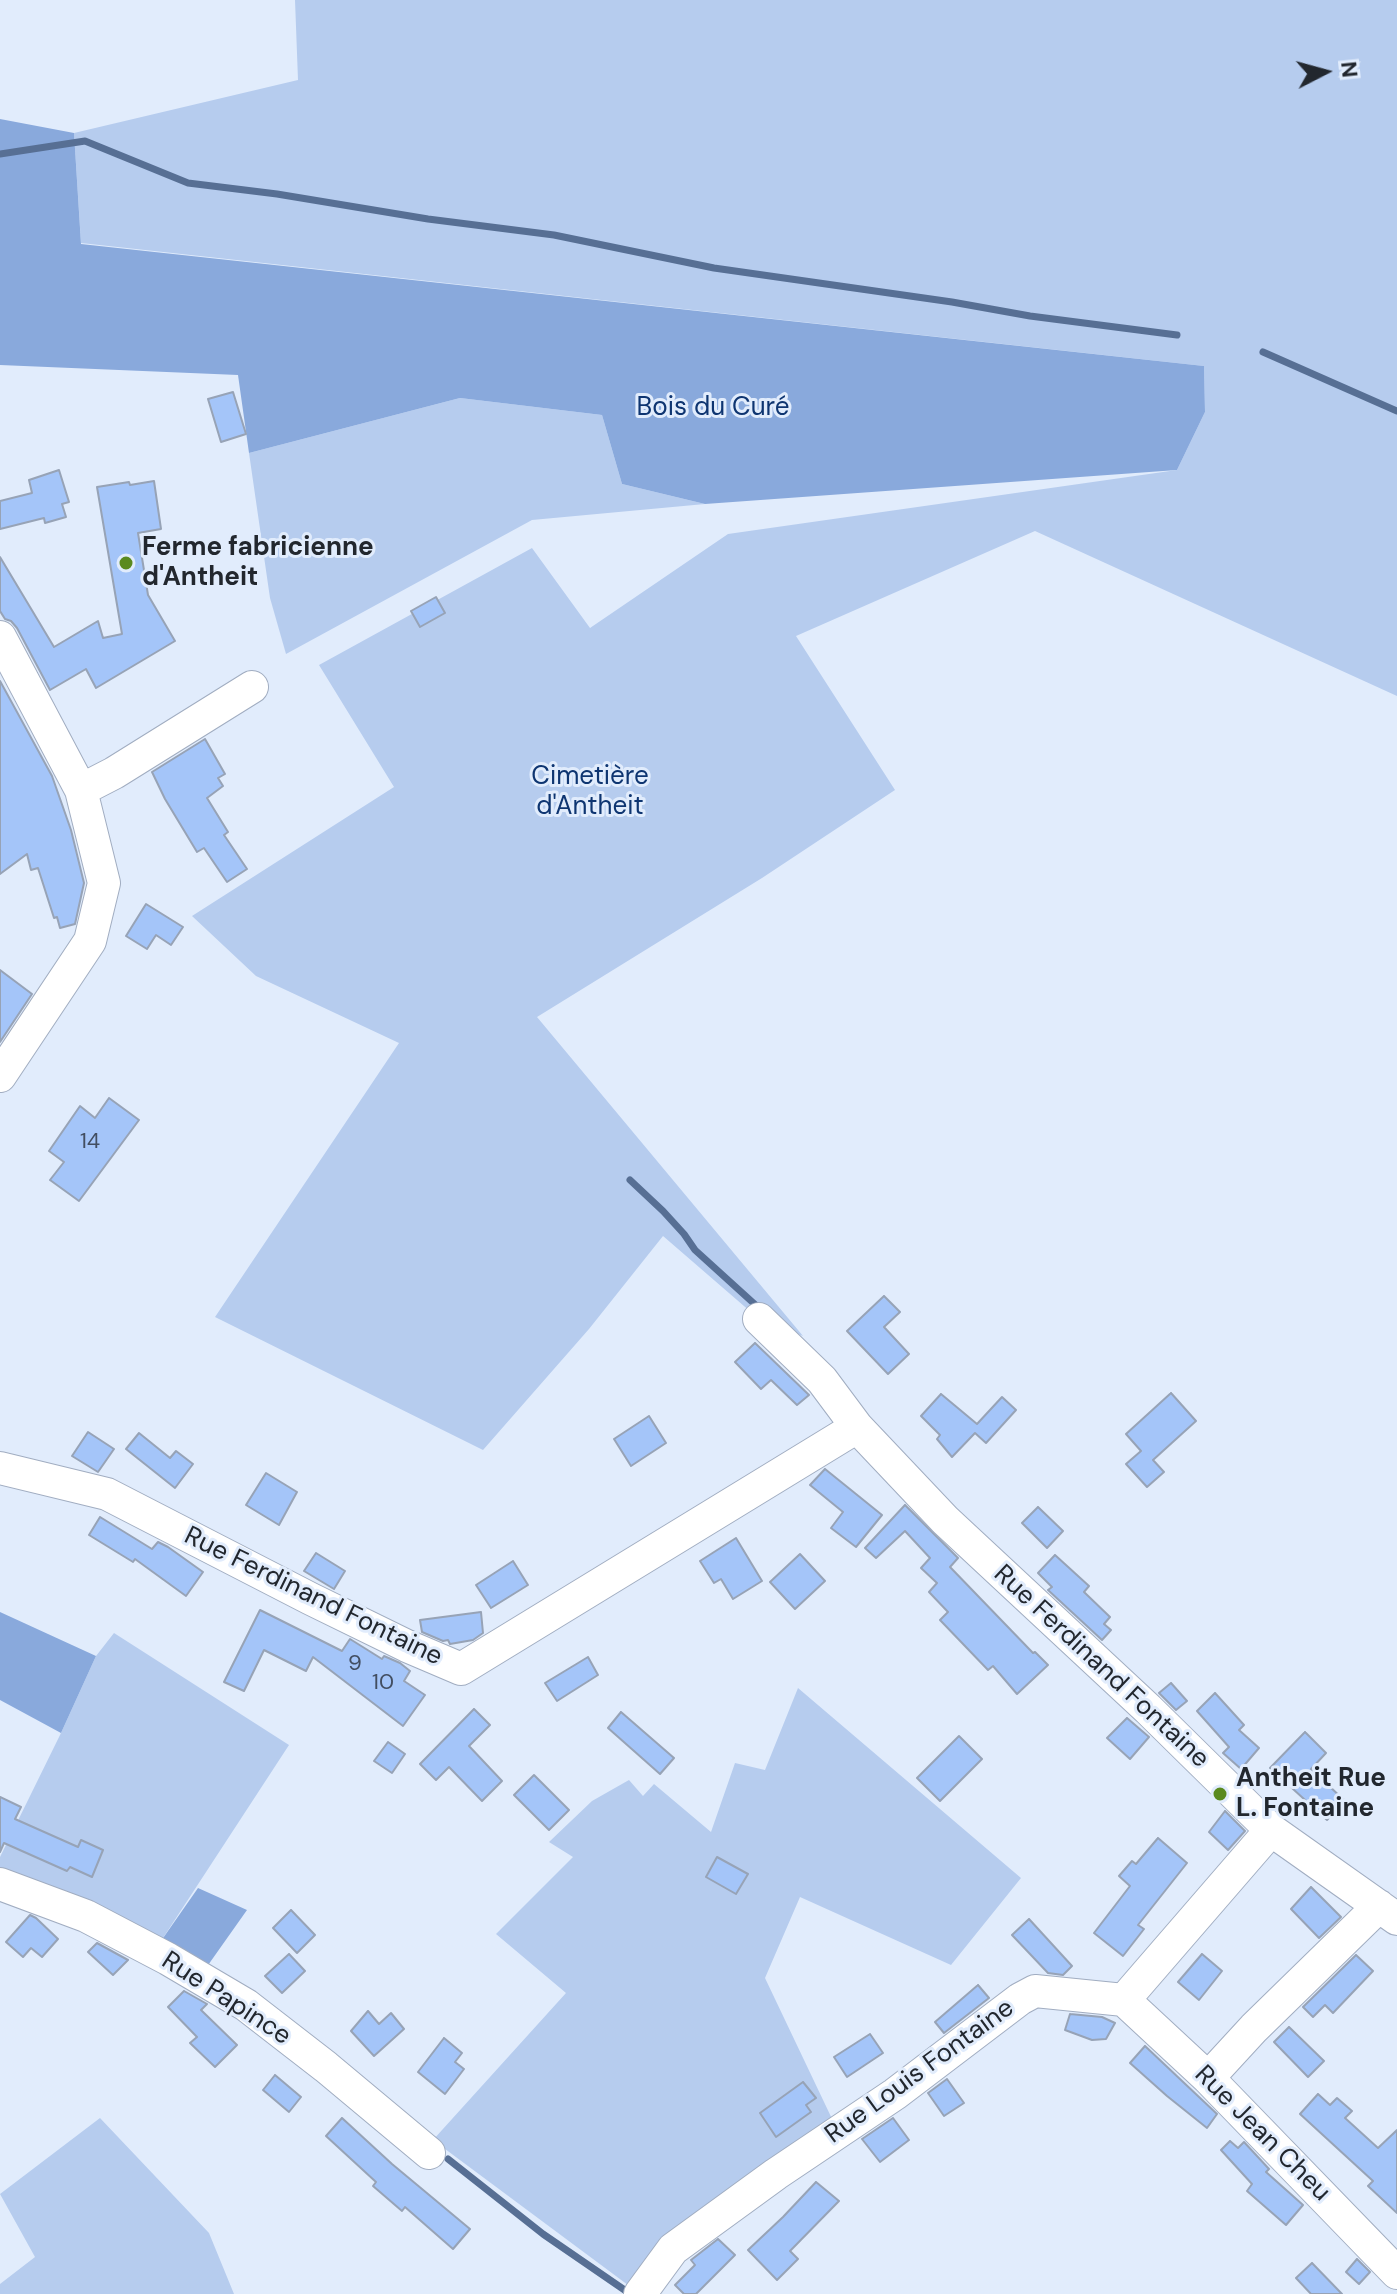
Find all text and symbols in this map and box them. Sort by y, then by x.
north arrow [1285,32,1365,112]
text: N [1334,60,1365,79]
park label: Bois du Curé [637,392,789,424]
place label: Ferme fabricienne d'Antheit [142,532,374,594]
marker: Ferme fabricienne d'Antheit [117,554,135,572]
park label: Cimetière d'Antheit [531,761,649,822]
house number: 14 [80,1129,100,1155]
street label: Rue Ferdinand Fontaine [179,1521,447,1673]
street label: Rue Ferdinand Fontaine [987,1559,1215,1775]
house number: 9 [348,1651,362,1677]
house number: 10 [372,1670,394,1696]
place label: Antheit Rue L. Fontaine [1236,1763,1386,1824]
marker: Antheit Rue L. Fontaine [1211,1785,1229,1803]
street label: Rue Papince [156,1946,296,2052]
street label: Rue Louis Fontaine [820,1993,1020,2151]
street label: Rue Jean Cheu [1188,2060,1336,2208]

